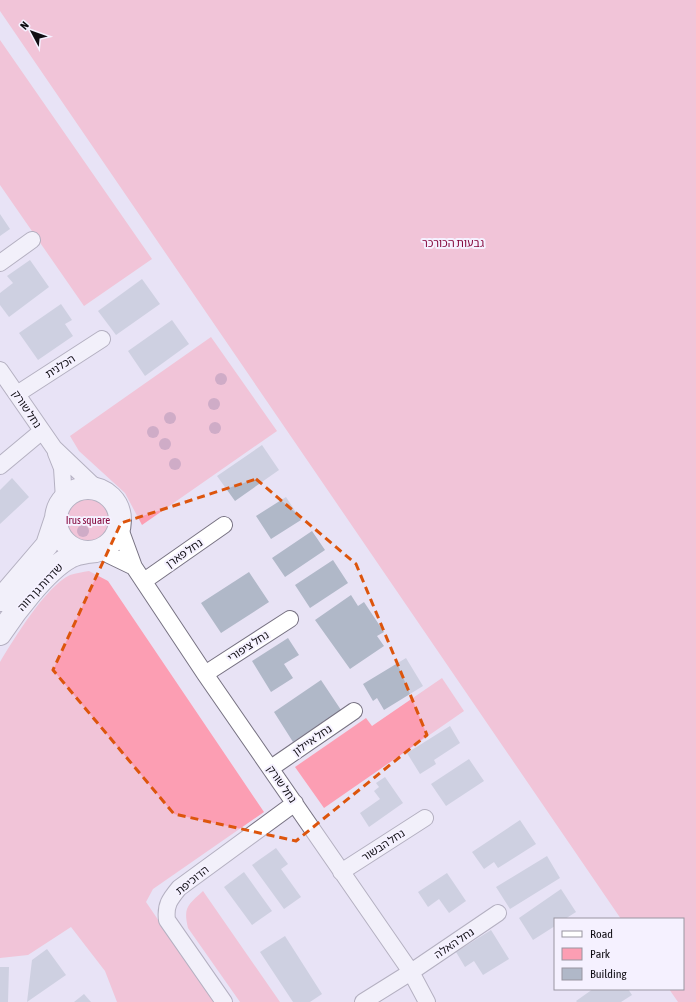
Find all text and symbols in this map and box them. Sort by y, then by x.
north arrow [12,12,52,52]
text: N [18,19,31,32]
park label: גבעות הכורכר [422,237,484,249]
street label: הכלנית [43,352,77,380]
street label: נחל שורק [10,388,44,430]
park label: Irus square [66,514,110,526]
street label: נחל פארן [164,536,204,570]
street label: שדרות גן רווה [15,561,65,613]
street label: נחל ציפורי [225,628,271,664]
street label: נחל איילון [290,722,334,758]
street label: נחל שורק [265,763,299,805]
street label: נחל הבשור [359,827,407,863]
street label: הדוכיפת [173,863,211,897]
legend [554,918,684,990]
street label: נחל האלה [432,925,476,961]
text: Road [590,927,613,941]
text: Park [590,947,611,961]
text: Building [590,967,628,981]

